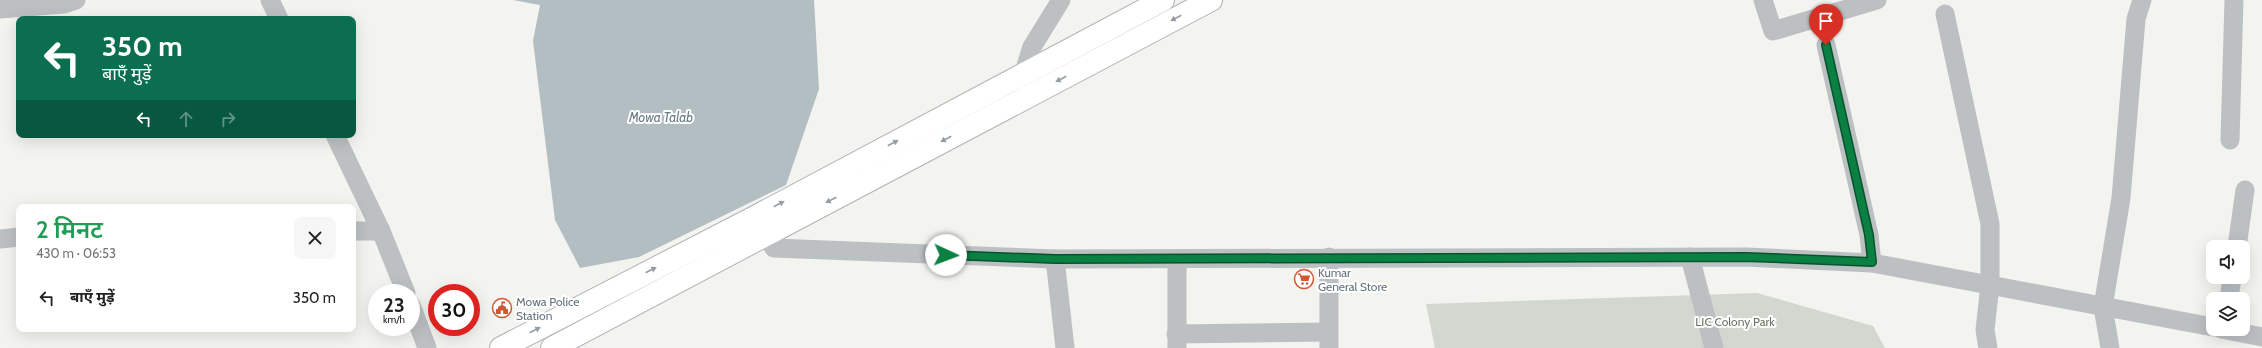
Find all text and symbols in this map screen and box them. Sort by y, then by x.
pin [1809,4,1843,45]
icon: arrive [1815,10,1837,32]
one-way arrow [1170,15,1182,21]
text: 350 m [102,29,183,63]
icon: left [36,32,88,84]
text: बाएँ मुड़ें [102,63,151,85]
one-way arrow [1055,75,1067,82]
icon: left [133,108,155,130]
icon: ahead [175,108,197,130]
icon: right [217,108,239,130]
water label: Mowa Talab [628,109,693,125]
one-way arrow [940,136,952,142]
one-way arrow [888,140,899,146]
one-way arrow [825,196,837,203]
one-way arrow [773,201,784,207]
text: 2 मिनट [36,215,103,244]
button: close [294,217,336,259]
position arrow [925,234,967,276]
map controls [2206,240,2250,336]
button: sound [2206,240,2250,284]
text: 430 m · 06:53 [36,245,116,261]
place label: Kumar General Store [1318,265,1387,294]
one-way arrow [645,267,657,274]
supermarket icon: Kumar General Store [1293,268,1315,290]
speed limit sign: 30 [428,284,480,336]
icon: left [36,287,58,309]
text: बाएँ मुड़ें [70,288,115,306]
text: 350 m [293,289,336,307]
button: layers [2206,292,2250,336]
text: 23 [383,293,405,317]
place label: Mowa Police Station [516,294,579,323]
public building icon: Mowa Police Station [491,297,513,319]
text: km/h [383,313,405,326]
park label: LIC Colony Park [1695,314,1775,329]
one-way arrow [530,327,541,333]

